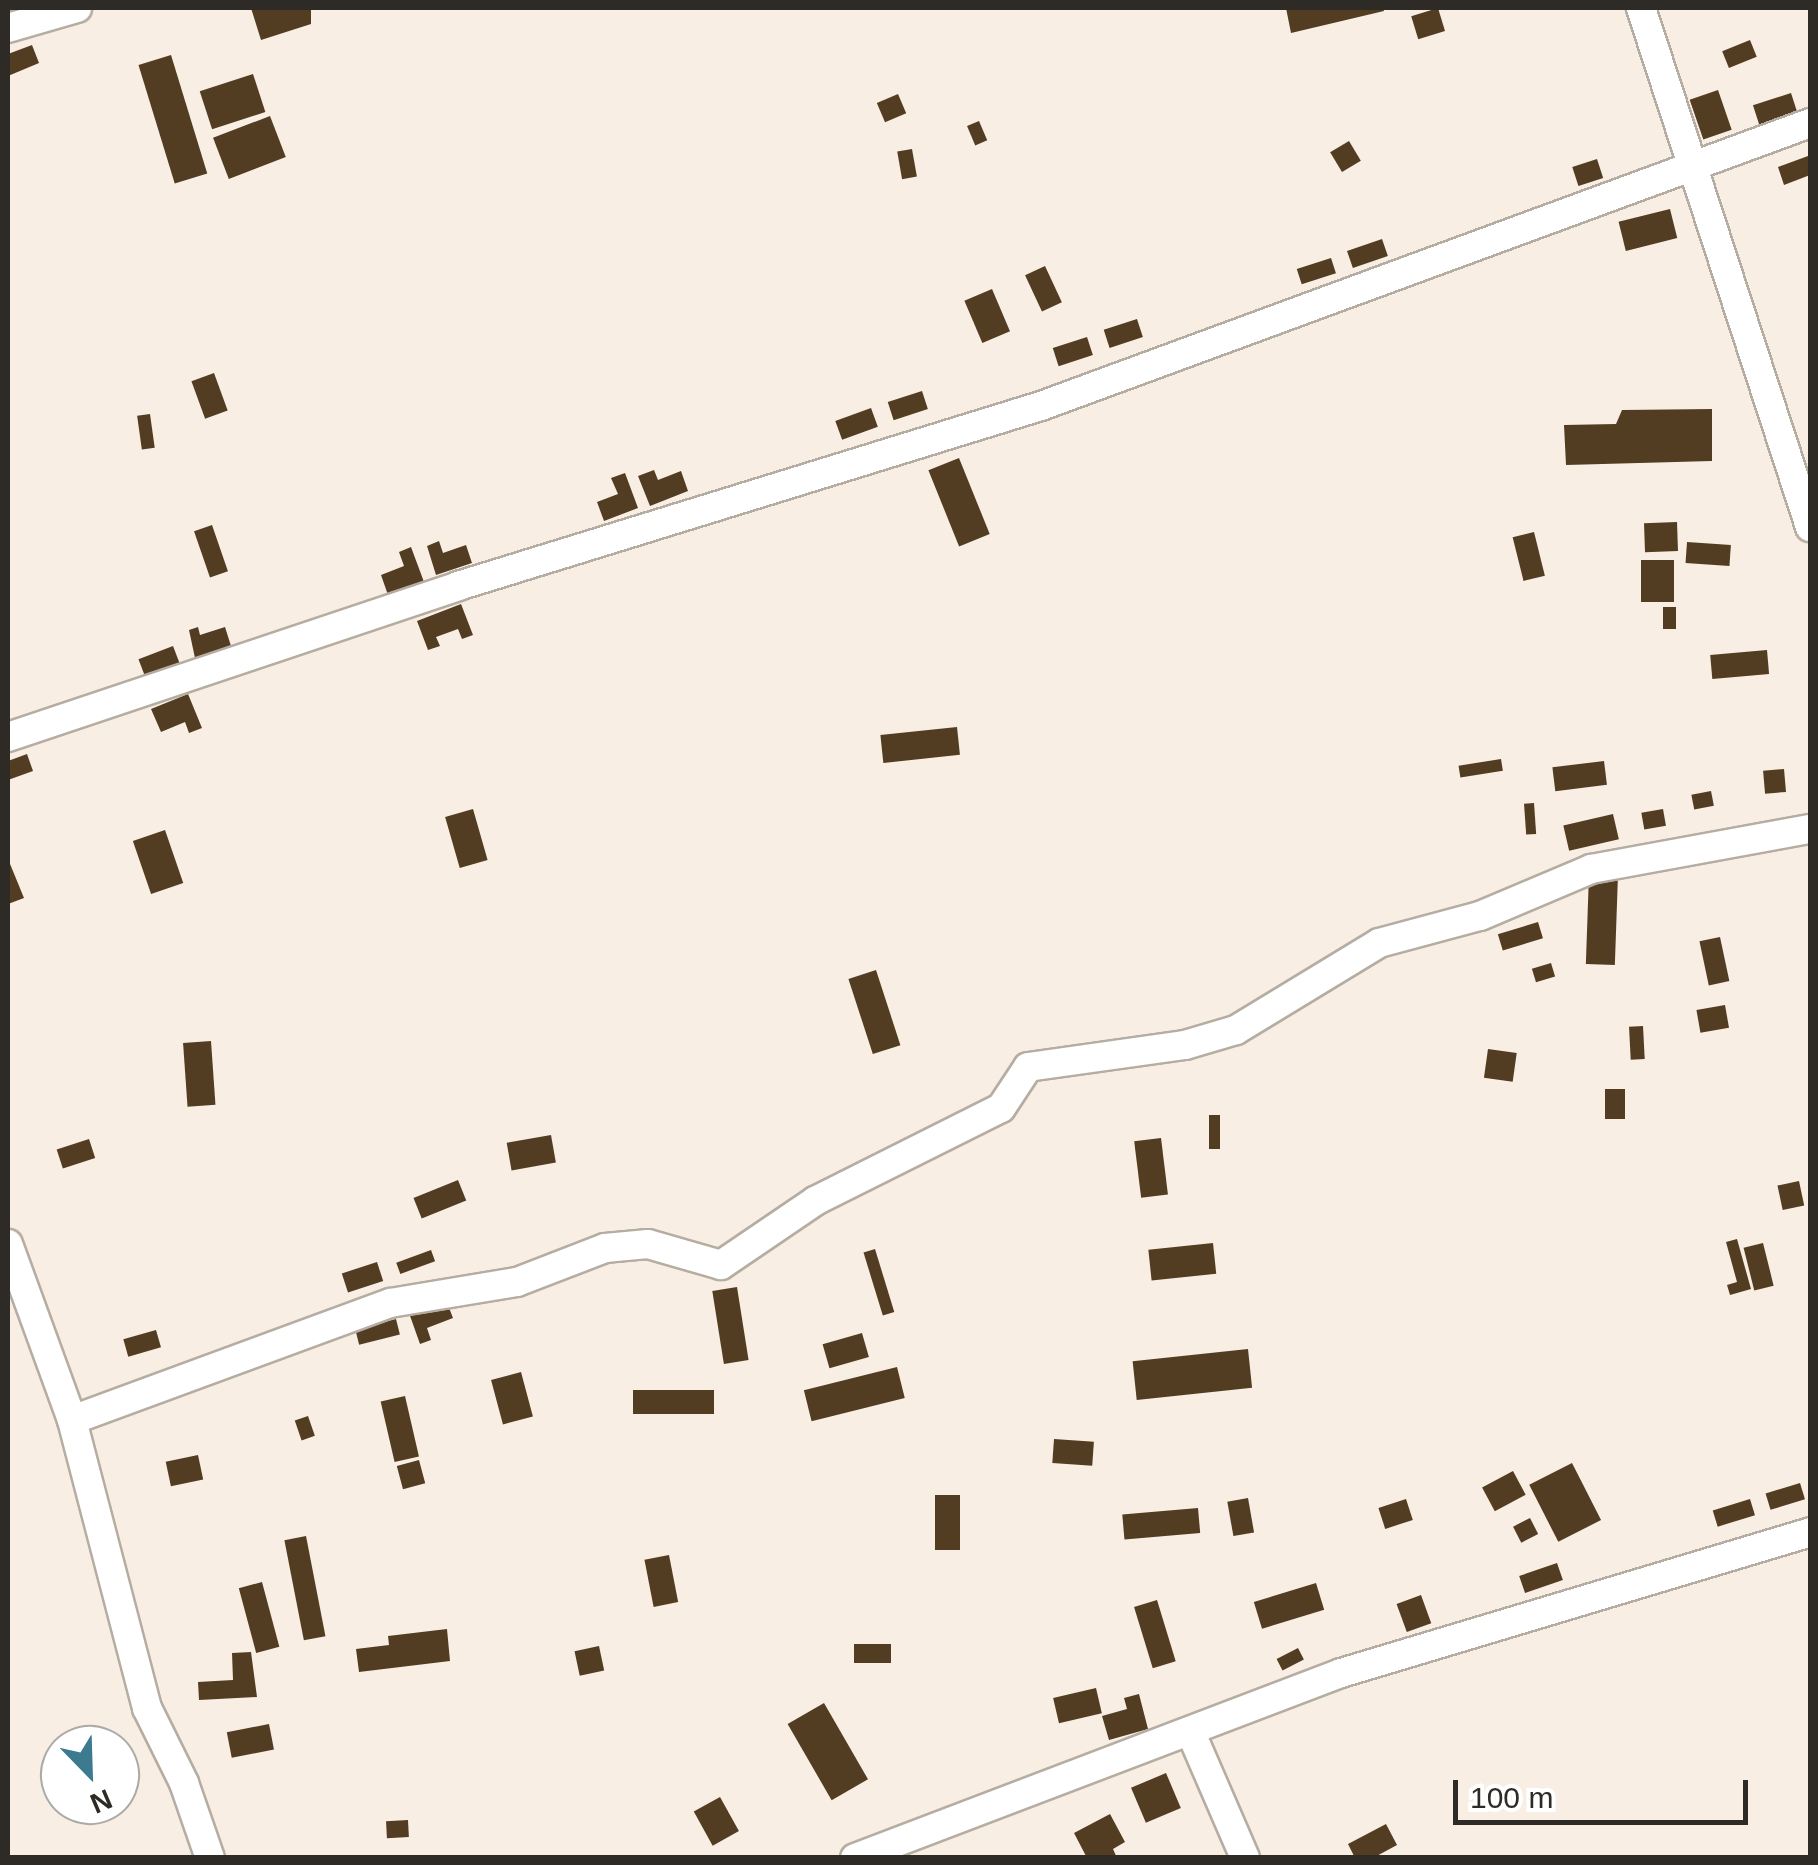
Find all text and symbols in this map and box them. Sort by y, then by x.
north arrow [40,1725,140,1825]
scale bar [1458,1760,1753,1822]
text: 100 m [1470,1781,1553,1814]
text: N [86,1783,117,1819]

